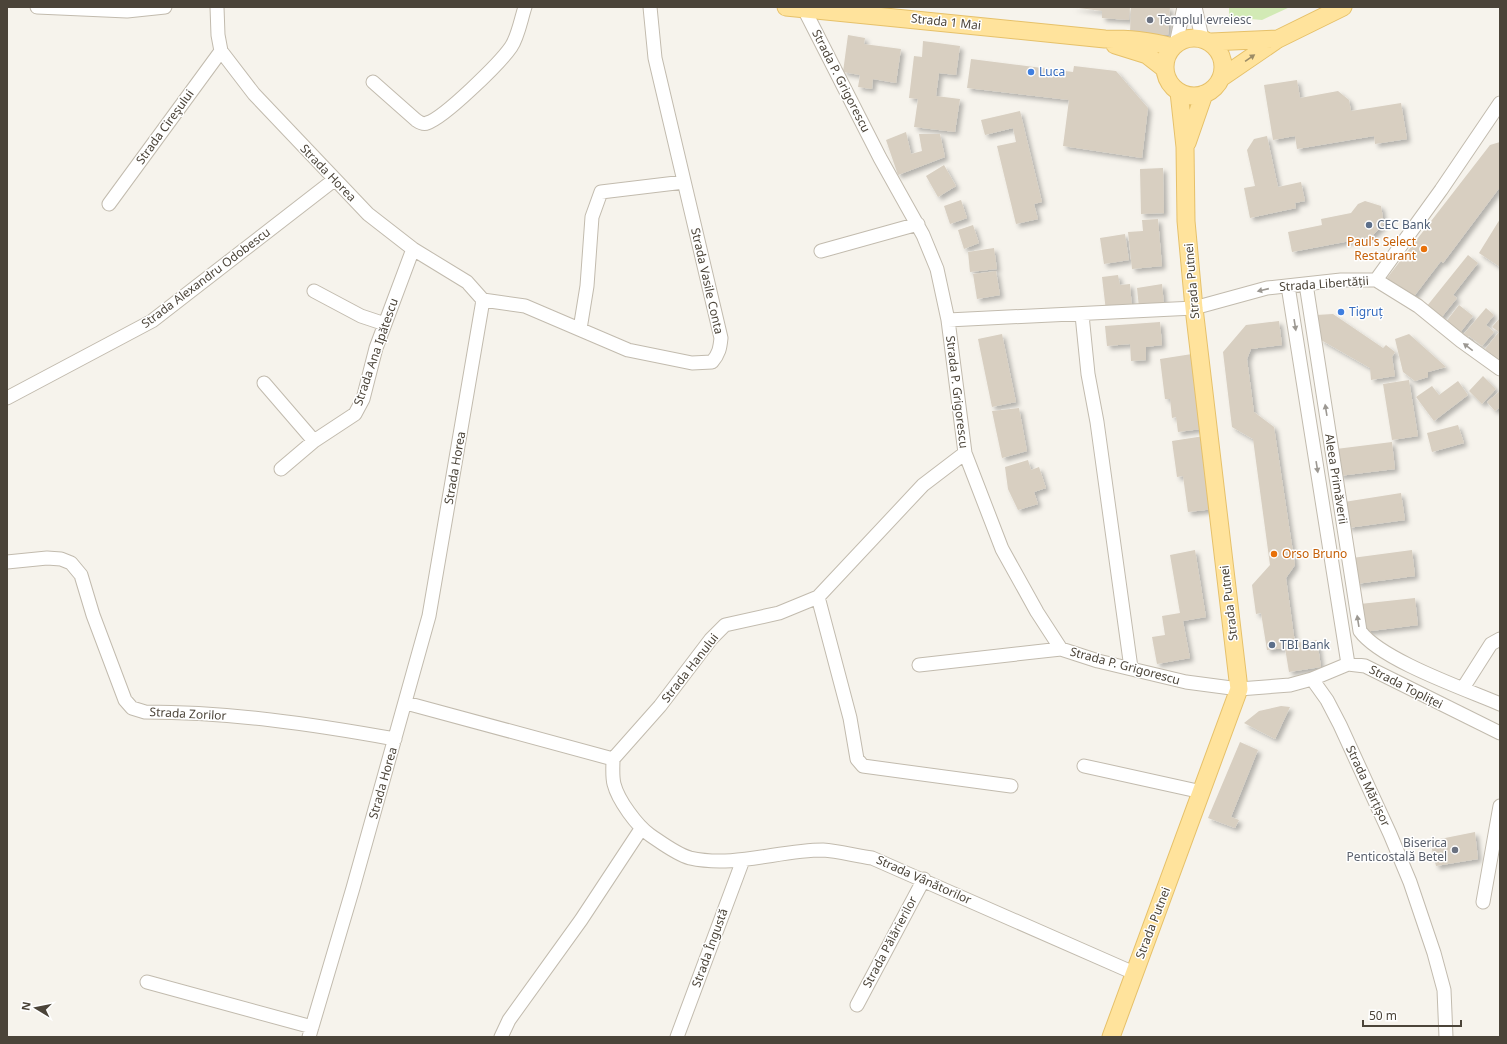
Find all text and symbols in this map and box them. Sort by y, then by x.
street label: Strada 1 Mai [910,9,982,34]
place label: Templul evreiesc [1158,11,1252,28]
marker: Templul evreiesc [1145,15,1155,25]
street label: Strada P. Grigorescu [808,26,875,135]
one-way arrow [1245,54,1255,62]
place label: Luca [1039,63,1065,80]
marker: Luca [1026,67,1036,77]
street label: Strada Cireşului [132,86,197,168]
street label: Strada Horea [297,140,360,205]
place label: CEC Bank [1377,216,1431,233]
marker: CEC Bank [1364,220,1374,230]
street label: Strada Alexandru Odobescu [138,223,274,332]
street label: Strada Vasile Conta [687,226,728,336]
place label: Paul's Select Restaurant [1347,233,1417,264]
street label: Strada Putnei [1180,243,1203,320]
marker: Paul's Select Restaurant [1419,244,1429,254]
street label: Strada Libertății [1279,272,1369,295]
one-way arrow [1257,287,1269,293]
street label: Strada Ana Ipătescu [349,296,402,408]
place label: Tigruț [1349,303,1384,320]
marker: Tigruț [1336,307,1346,317]
one-way arrow [1292,319,1298,331]
street label: Strada P. Grigorescu [942,335,973,449]
one-way arrow [1463,343,1474,351]
one-way arrow [1322,404,1328,416]
street label: Strada Horea [440,430,469,506]
street label: Aleea Primăverii [1321,432,1352,525]
one-way arrow [1314,461,1320,473]
place label: Orso Bruno [1282,545,1347,562]
marker: Orso Bruno [1269,549,1279,559]
street label: Strada Putnei [1215,564,1242,642]
one-way arrow [1355,615,1361,627]
street label: Strada Hanului [657,629,722,706]
place label: TBI Bank [1280,636,1331,653]
marker: TBI Bank [1267,640,1277,650]
street label: Strada P. Grigorescu [1068,643,1182,688]
street label: Strada Topliței [1367,661,1446,712]
street label: Strada Zorilor [149,703,227,724]
street label: Strada Mărțișor [1342,743,1395,829]
street label: Strada Horea [364,745,401,821]
place label: Biserica Penticostală Betel [1347,834,1447,865]
marker: Biserica Penticostală Betel [1450,845,1460,855]
street label: Strada Vânătorilor [874,851,974,908]
street label: Strada Putnei [1131,884,1174,961]
street label: Strada Pălărierilor [858,893,921,991]
street label: Strada Îngustă [687,906,732,990]
north arrow [16,988,56,1028]
text: N [17,1000,34,1012]
scale bar [1363,1002,1461,1028]
text: 50 m [1369,1007,1397,1024]

